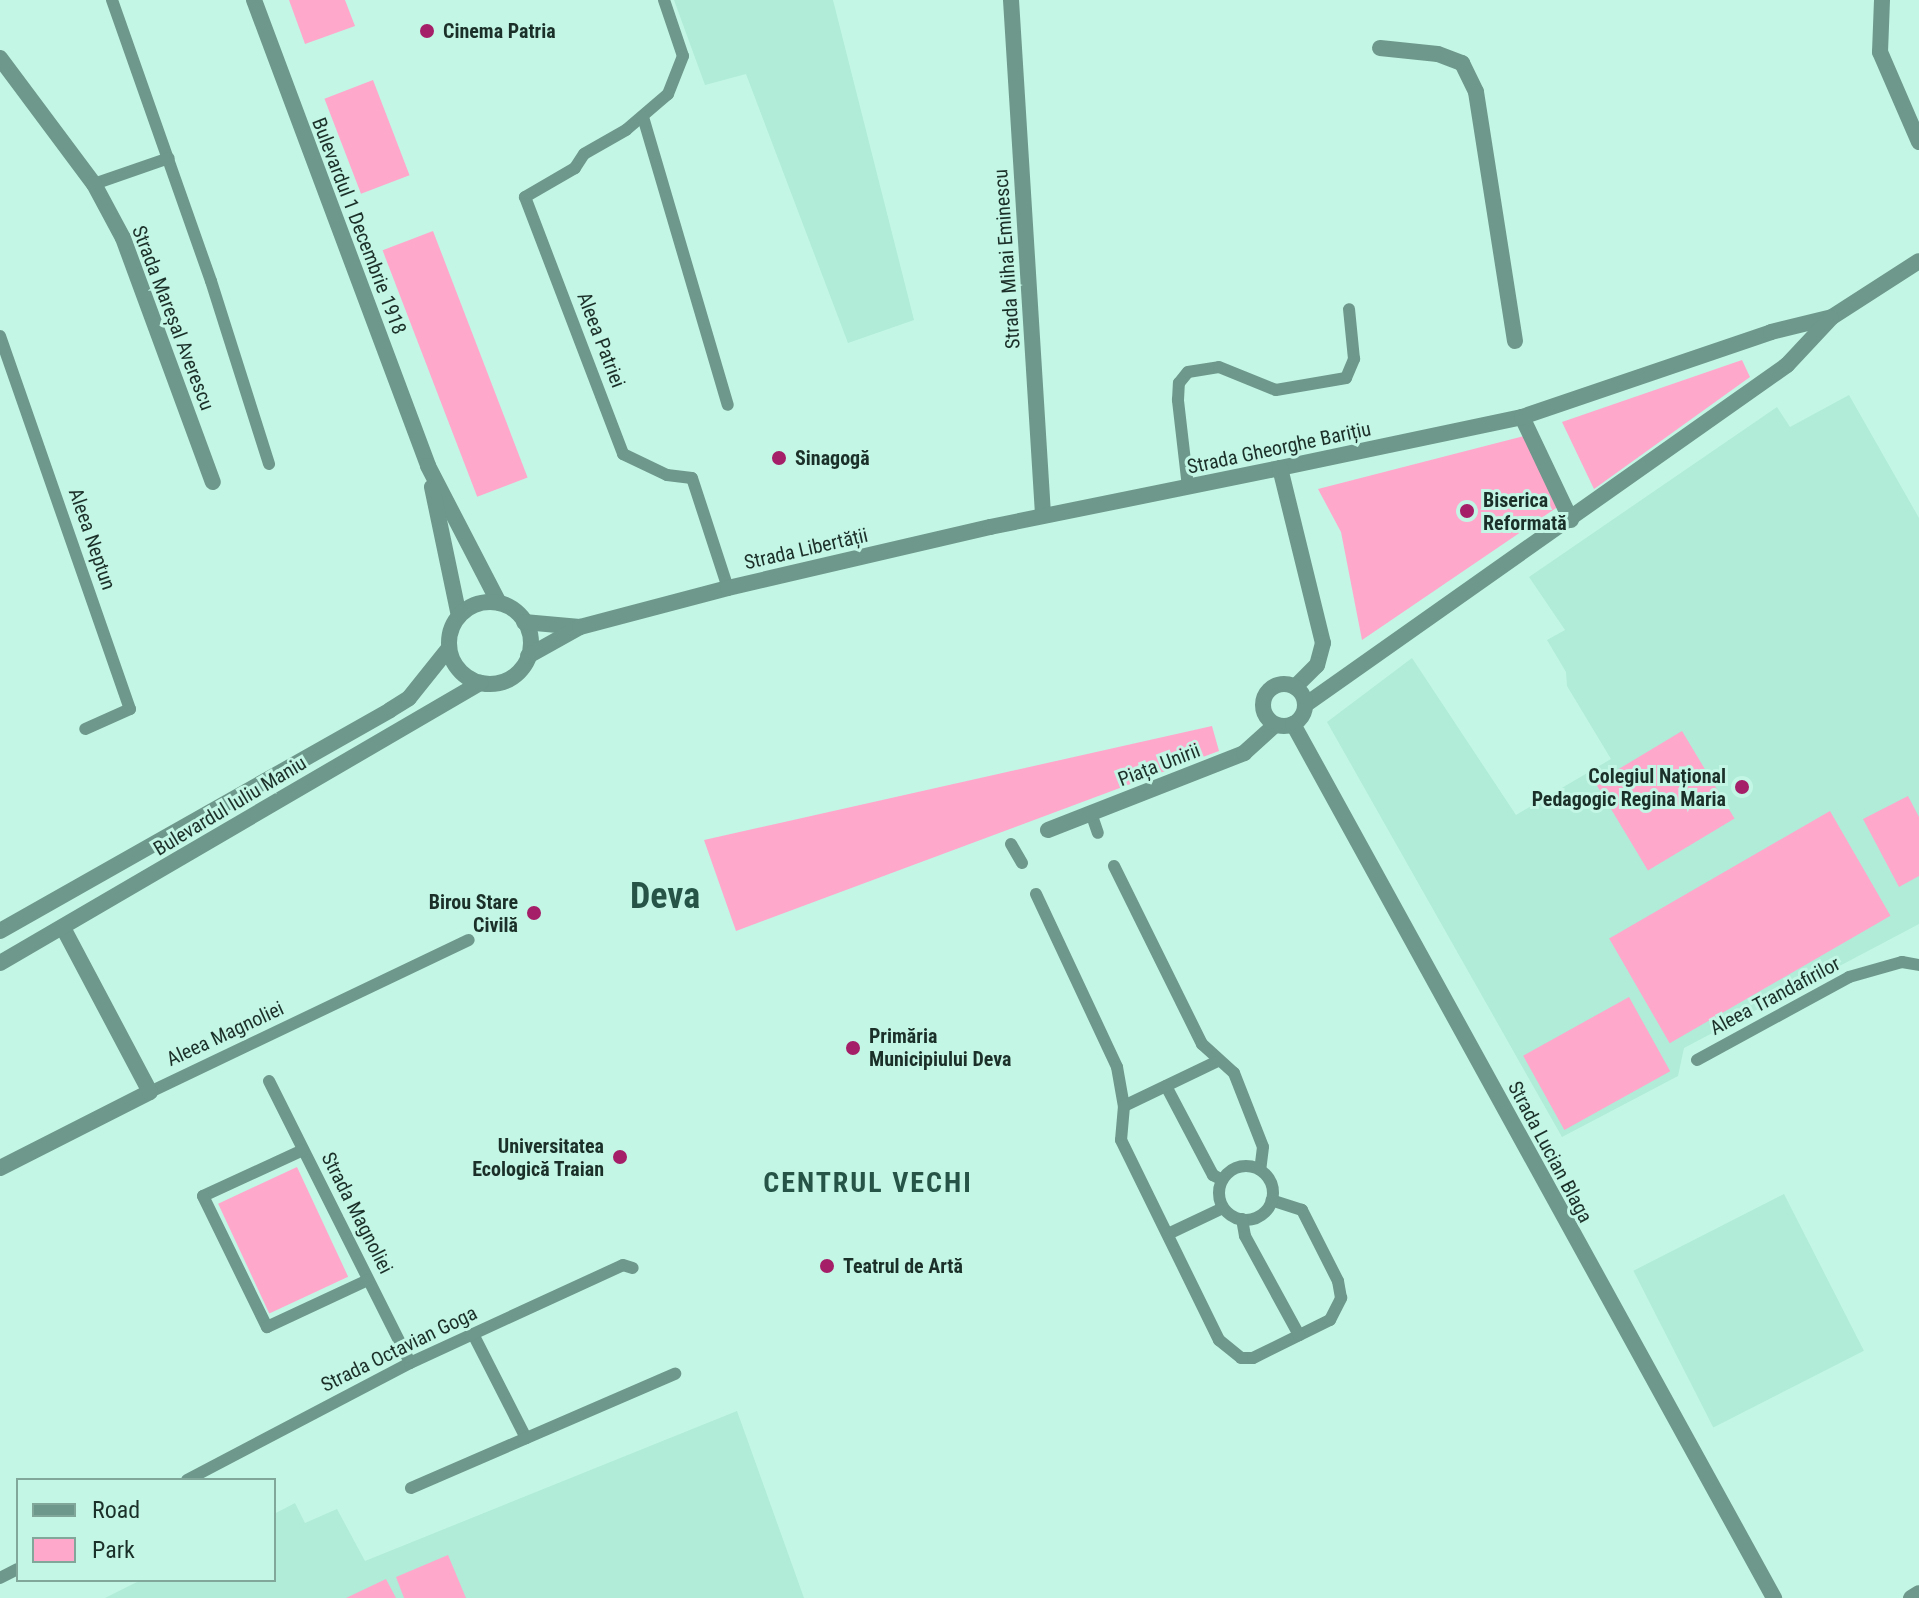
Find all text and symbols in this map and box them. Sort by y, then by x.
place label: Cinema Patria [443,19,556,43]
marker: Cinema Patria [418,22,436,40]
street label: Bulevardul 1 Decembrie 1918 [307,114,411,338]
street label: Strada Mihai Eminescu [989,168,1025,350]
street label: Strada Mareșal Averescu [127,222,219,414]
street label: Aleea Patriei [572,289,630,391]
street label: Strada Gheorghe Barițiu [1185,417,1373,479]
place label: Sinagogă [795,446,870,470]
marker: Sinagogă [770,449,788,467]
street label: Aleea Neptun [63,485,121,593]
place label: Biserica Reformată [1483,488,1567,535]
marker: Biserica Reformată [1458,502,1476,520]
street label: Strada Libertății [742,523,870,575]
street label: Piața Unirii [1114,738,1204,792]
street label: Bulevardul Iuliu Maniu [149,751,311,861]
place label: Colegiul Național Pedagogic Regina Maria [1532,764,1726,811]
marker: Colegiul Național Pedagogic Regina Maria [1733,778,1751,796]
district label: Deva [630,875,700,919]
place label: Birou Stare Civilă [429,890,518,937]
marker: Birou Stare Civilă [525,904,543,922]
street label: Aleea Trandafirilor [1706,952,1844,1040]
street label: Aleea Magnoliei [163,996,287,1072]
place label: Primăria Municipiului Deva [869,1024,1011,1071]
marker: Primăria Municipiului Deva [844,1039,862,1057]
street label: Strada Lucian Blaga [1503,1077,1597,1227]
place label: Universitatea Ecologică Traian [472,1134,604,1181]
street label: Strada Magnoliei [316,1148,398,1278]
marker: Universitatea Ecologică Traian [611,1148,629,1166]
district label: CENTRUL VECHI [763,1166,973,1200]
place label: Teatrul de Artă [843,1254,963,1278]
marker: Teatrul de Artă [818,1257,836,1275]
street label: Strada Octavian Goga [317,1301,481,1397]
legend [16,1478,276,1582]
text: Road [92,1496,140,1524]
text: Park [92,1536,135,1564]

